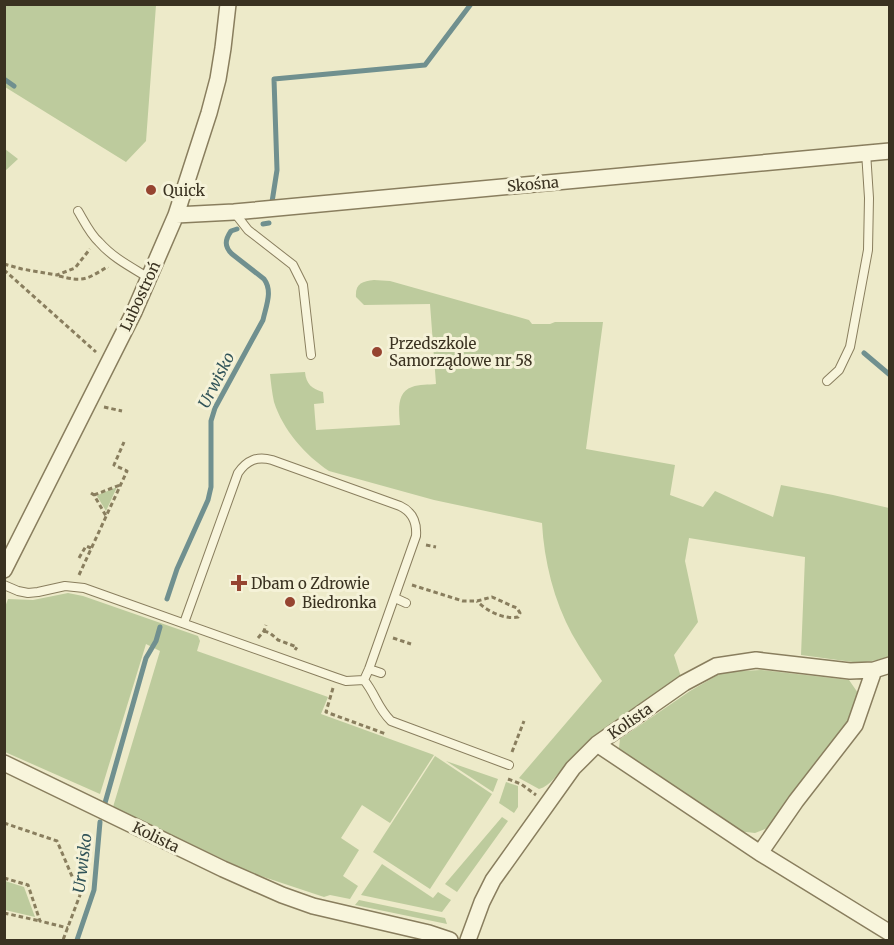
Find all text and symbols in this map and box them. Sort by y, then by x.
street label: Skośna [506,172,560,196]
place label: Quick [163,181,206,200]
marker: Quick [144,183,158,197]
street label: Lubostroń [116,258,164,334]
place label: Przedszkole Samorządowe nr 58 [389,334,533,370]
marker: Przedszkole Samorządowe nr 58 [370,345,384,359]
water label: Urwisko [193,349,239,411]
place label: Dbam o Zdrowie [251,574,370,593]
marker: Dbam o Zdrowie [232,576,246,590]
place label: Biedronka [302,593,376,612]
marker: Biedronka [283,595,297,609]
street label: Kolista [604,699,656,743]
street label: Kolista [129,818,183,856]
water label: Urwisko [68,832,96,894]

